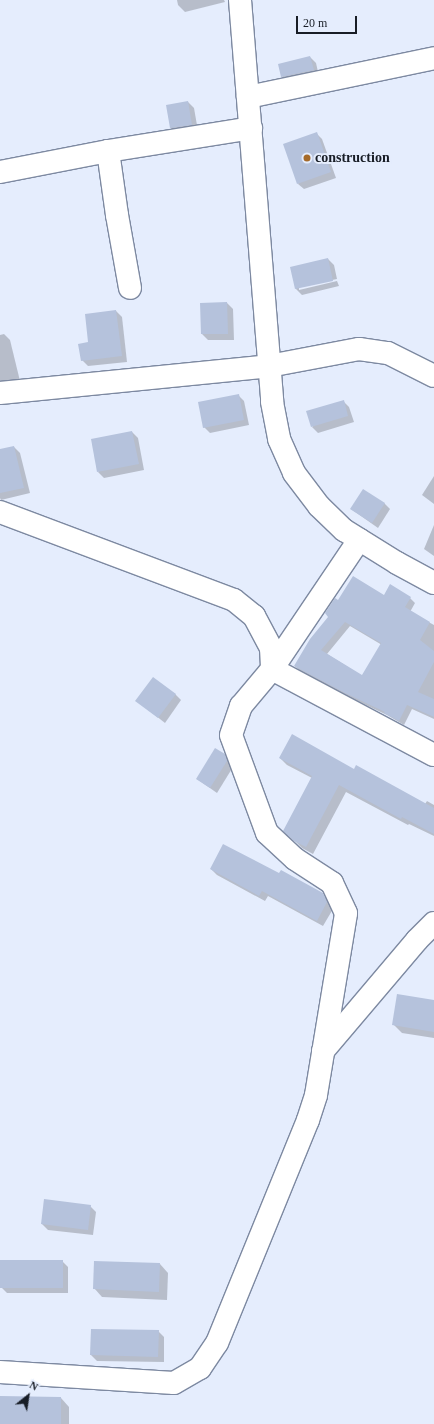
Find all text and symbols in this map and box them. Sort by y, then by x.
scale bar [298,8,359,34]
text: 20 m [303,16,327,30]
place label: construction [315,150,390,166]
marker: construction [302,153,312,163]
north arrow [8,1376,48,1416]
text: N [28,1378,40,1393]

